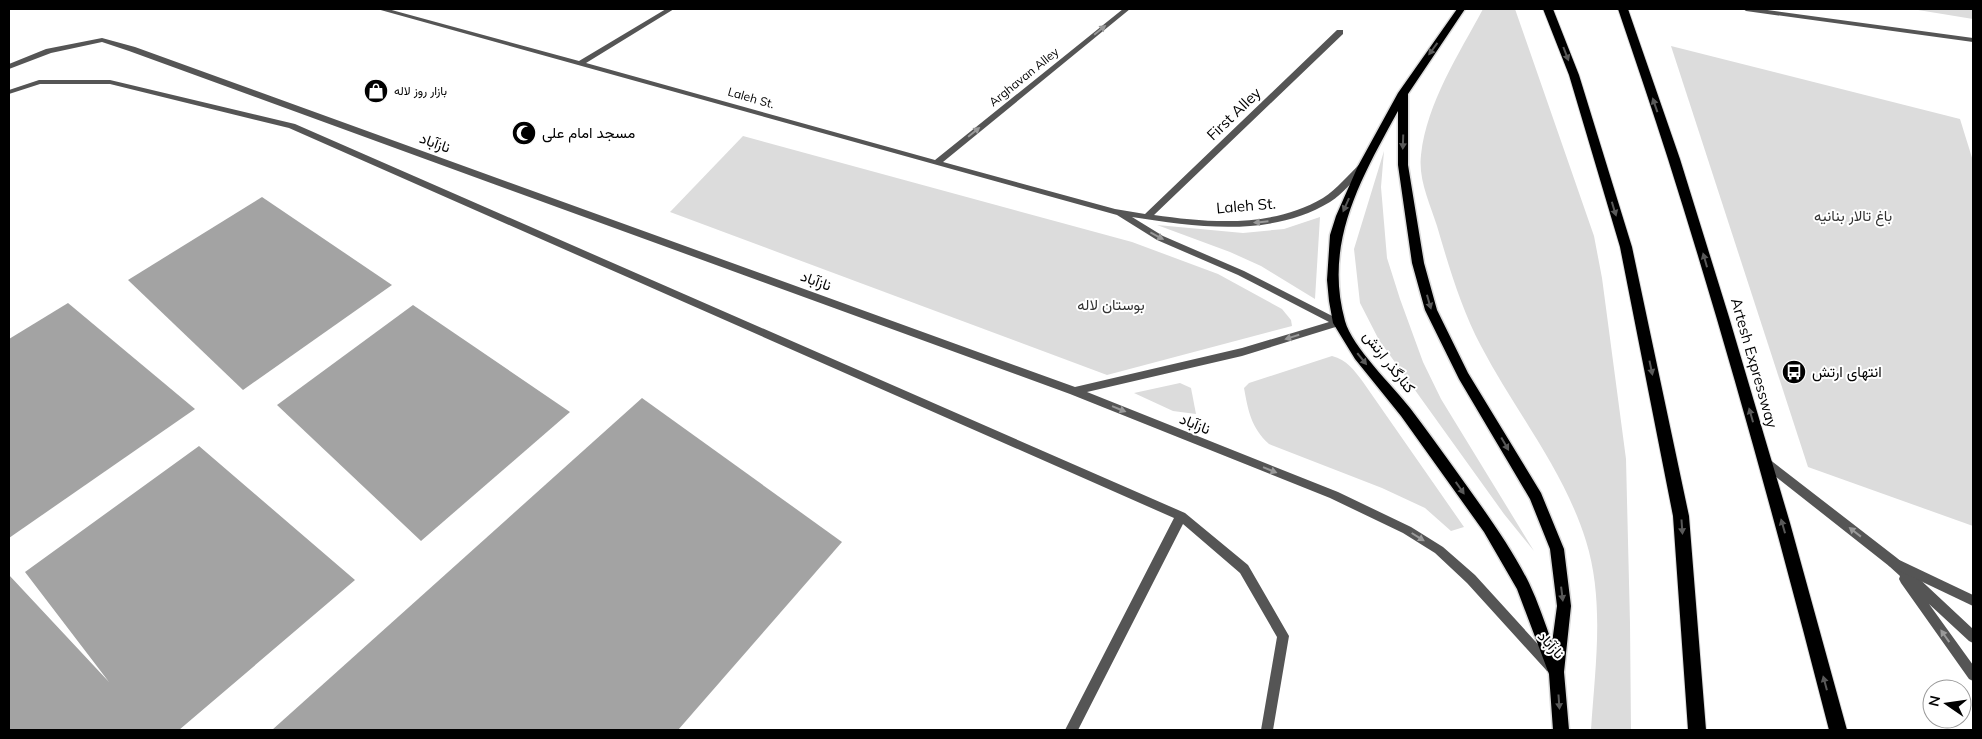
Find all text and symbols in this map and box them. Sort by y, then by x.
one-way arrow [1094,25,1107,36]
one-way arrow [1428,42,1439,55]
street label: Arghavan Alley [986,43,1062,109]
one-way arrow [1562,47,1570,62]
shop icon: بازار روز لاله [363,78,389,104]
place label: بازار روز لاله [394,83,447,99]
street label: First Alley [1203,83,1265,144]
street label: Laleh St. [726,84,776,111]
one-way arrow [1651,97,1659,112]
mosque icon: مسجد امام علی [511,120,537,146]
place label: مسجد امام علی [542,123,635,143]
one-way arrow [967,127,980,138]
street label: نازآباد [417,128,453,157]
one-way arrow [1399,134,1407,150]
street label: Laleh St. [1215,193,1277,218]
one-way arrow [1341,198,1349,212]
one-way arrow [1611,202,1619,217]
park label: باغ تالار بنانیه [1814,206,1892,227]
one-way arrow [1253,218,1269,226]
one-way arrow [1150,232,1165,240]
one-way arrow [1700,252,1708,267]
street label: نازآباد [798,266,834,295]
one-way arrow [1425,294,1433,309]
park label: بوستان لاله [1077,295,1145,314]
street label: Artesh Expressway [1727,296,1782,430]
street label: کنارگذر ارتش [1358,327,1420,398]
one-way arrow [1285,333,1300,341]
one-way arrow [1356,352,1367,365]
bus stop icon: انتهای ارتش [1781,359,1807,385]
one-way arrow [1647,360,1655,375]
place label: انتهای ارتش [1812,362,1882,382]
one-way arrow [1112,406,1126,414]
one-way arrow [1746,408,1754,423]
street label: نازآباد [1177,409,1213,438]
one-way arrow [1501,438,1510,451]
one-way arrow [1263,466,1278,474]
one-way arrow [1455,481,1465,495]
one-way arrow [1679,519,1687,535]
one-way arrow [1779,519,1787,534]
one-way arrow [1848,527,1861,537]
one-way arrow [1411,532,1425,541]
one-way arrow [1558,587,1566,603]
street label: نازآباد [1534,627,1569,663]
one-way arrow [1940,629,1950,643]
one-way arrow [1821,676,1829,691]
north arrow [1922,679,1972,729]
one-way arrow [1556,694,1564,710]
text: N [1924,694,1944,708]

